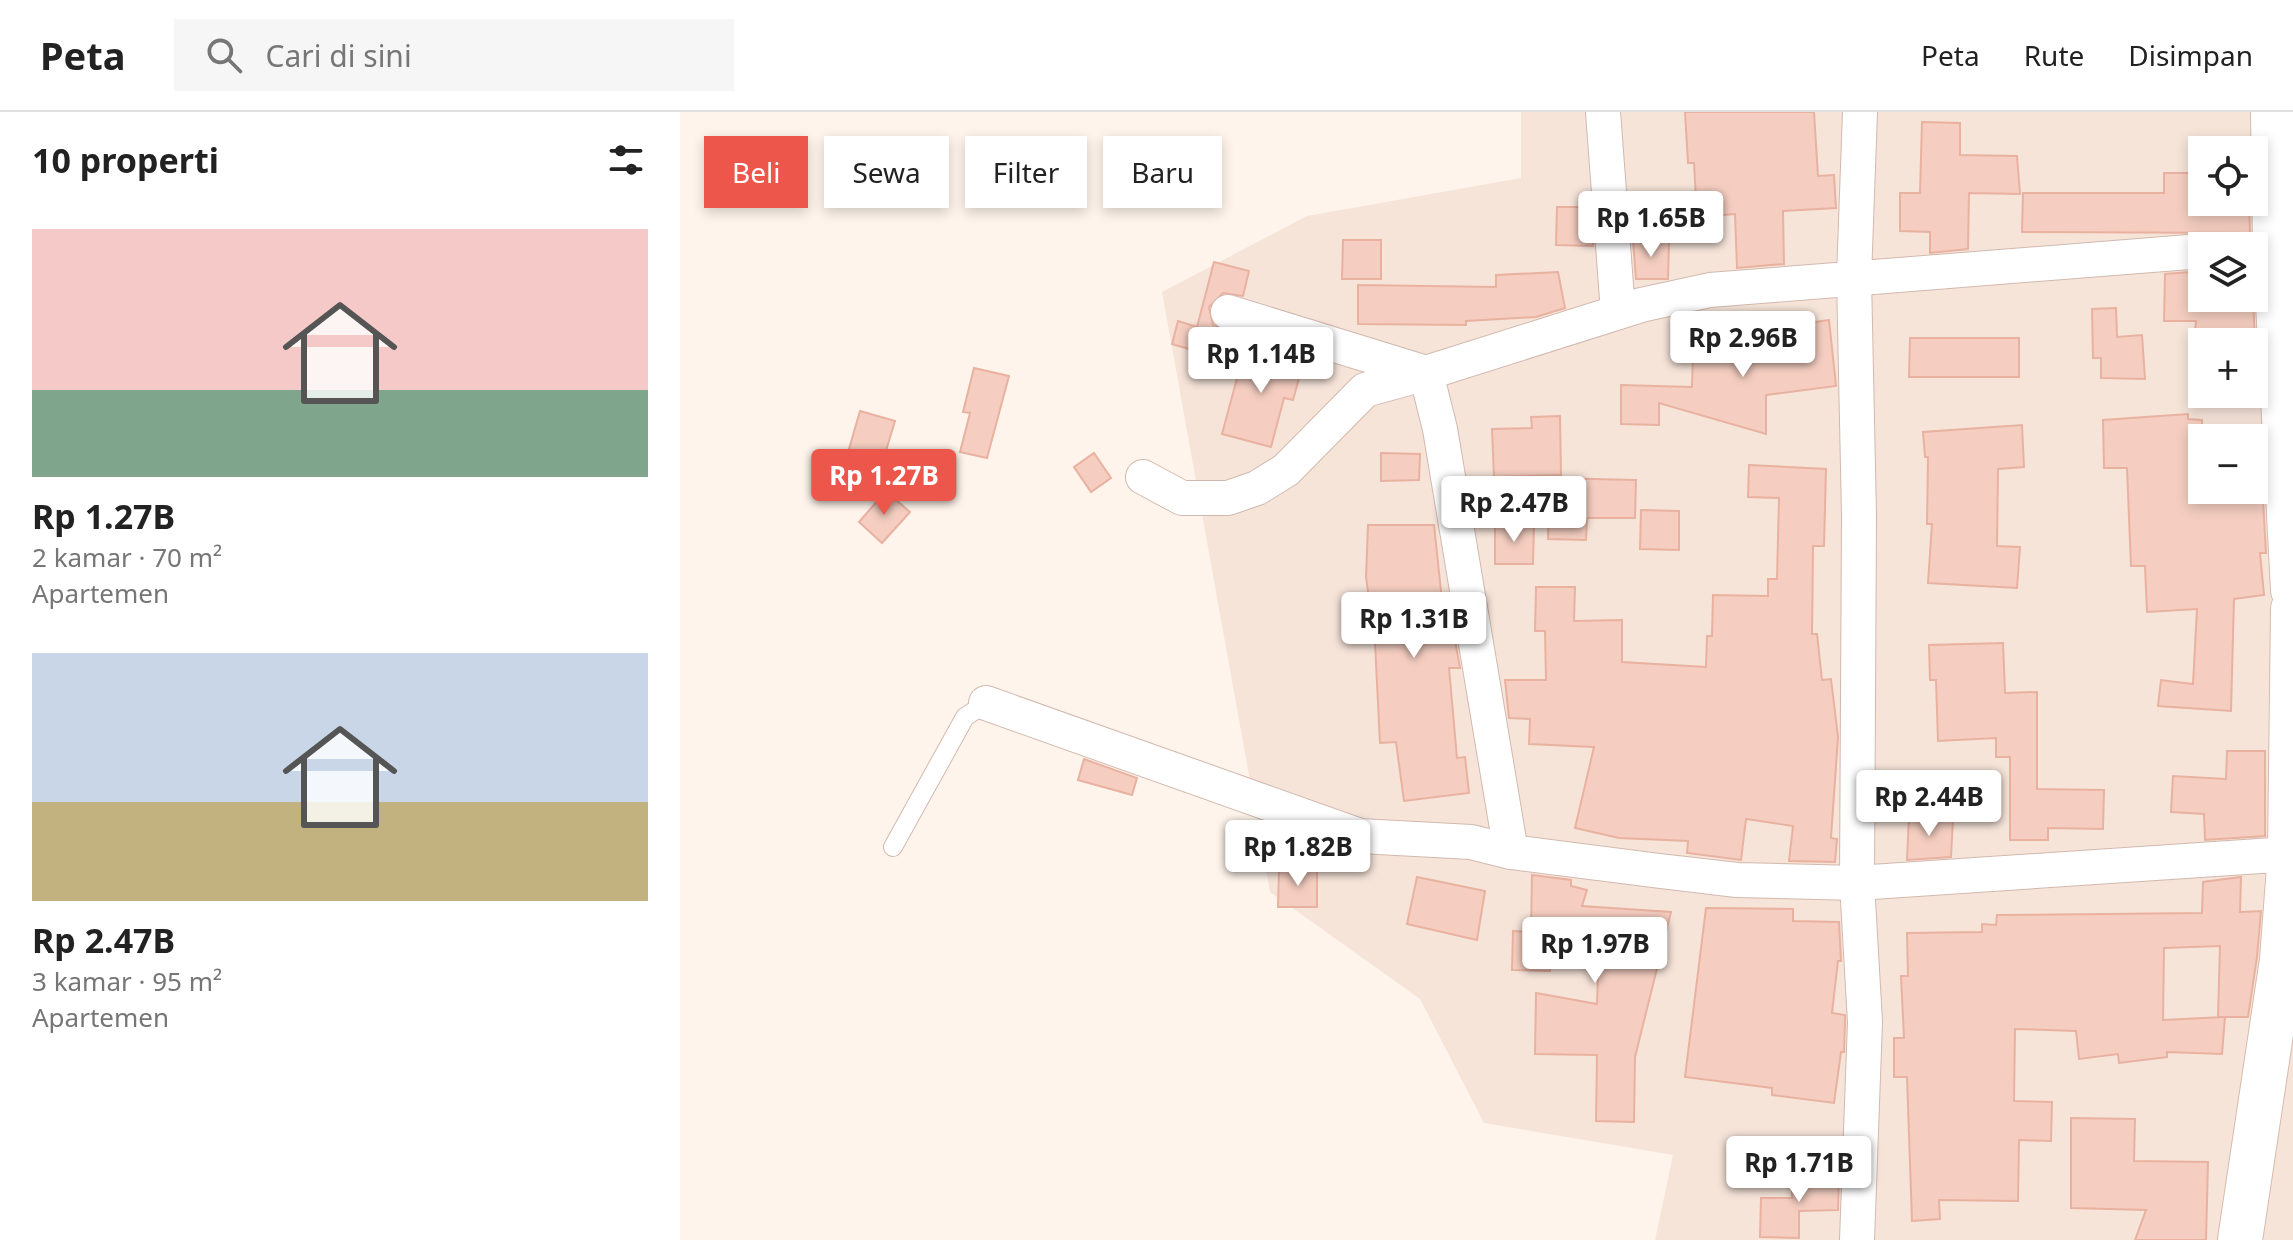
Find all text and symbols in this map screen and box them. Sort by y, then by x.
search box [174,19,734,91]
text: Peta [40,29,126,81]
icon: search [202,33,246,77]
text: Cari di sini [266,35,412,76]
text: Peta [1921,36,1980,74]
text: Rute [2024,36,2084,74]
text: Disimpan [2128,36,2253,74]
chip: Beli [704,136,808,208]
chip: Sewa [824,136,949,208]
chip: Filter [965,136,1087,208]
chip: Baru [1103,136,1222,208]
map controls [2188,136,2268,504]
button: locate [2188,136,2268,216]
text: 10 properti [32,137,219,183]
icon: filters [604,138,648,182]
pin: Rp 1.65B [1568,191,1734,259]
text: Rp 1.65B [1596,199,1706,235]
button: layers [2188,232,2268,312]
icon: home [268,281,412,425]
pin: Rp 2.96B [1660,311,1826,379]
text: Rp 2.96B [1688,319,1798,355]
pin: Rp 1.14B [1178,327,1344,395]
button: + [2188,328,2268,408]
text: Rp 1.14B [1206,335,1316,371]
button: − [2188,424,2268,504]
pin: Rp 1.27B [801,449,967,517]
text: Rp 1.27B [829,457,939,493]
pin: Rp 2.47B [1431,476,1597,544]
text: Rp 2.47B [1459,484,1569,520]
text: Rp 1.27B [32,493,175,539]
text: 2 kamar · 70 m² [32,539,222,575]
text: Apartemen [32,575,169,611]
pin: Rp 1.31B [1331,592,1497,660]
text: Rp 1.31B [1359,600,1469,636]
icon: home [268,705,412,849]
pin: Rp 2.44B [1846,770,2012,838]
text: Rp 2.44B [1874,778,1984,814]
pin: Rp 1.82B [1215,820,1381,888]
text: Rp 1.82B [1243,828,1353,864]
text: Rp 2.47B [32,917,175,963]
pin: Rp 1.97B [1512,917,1678,985]
text: Rp 1.97B [1540,925,1650,961]
text: 3 kamar · 95 m² [32,963,222,999]
text: Apartemen [32,999,169,1035]
pin: Rp 1.71B [1716,1136,1882,1204]
text: Rp 1.71B [1744,1144,1854,1180]

